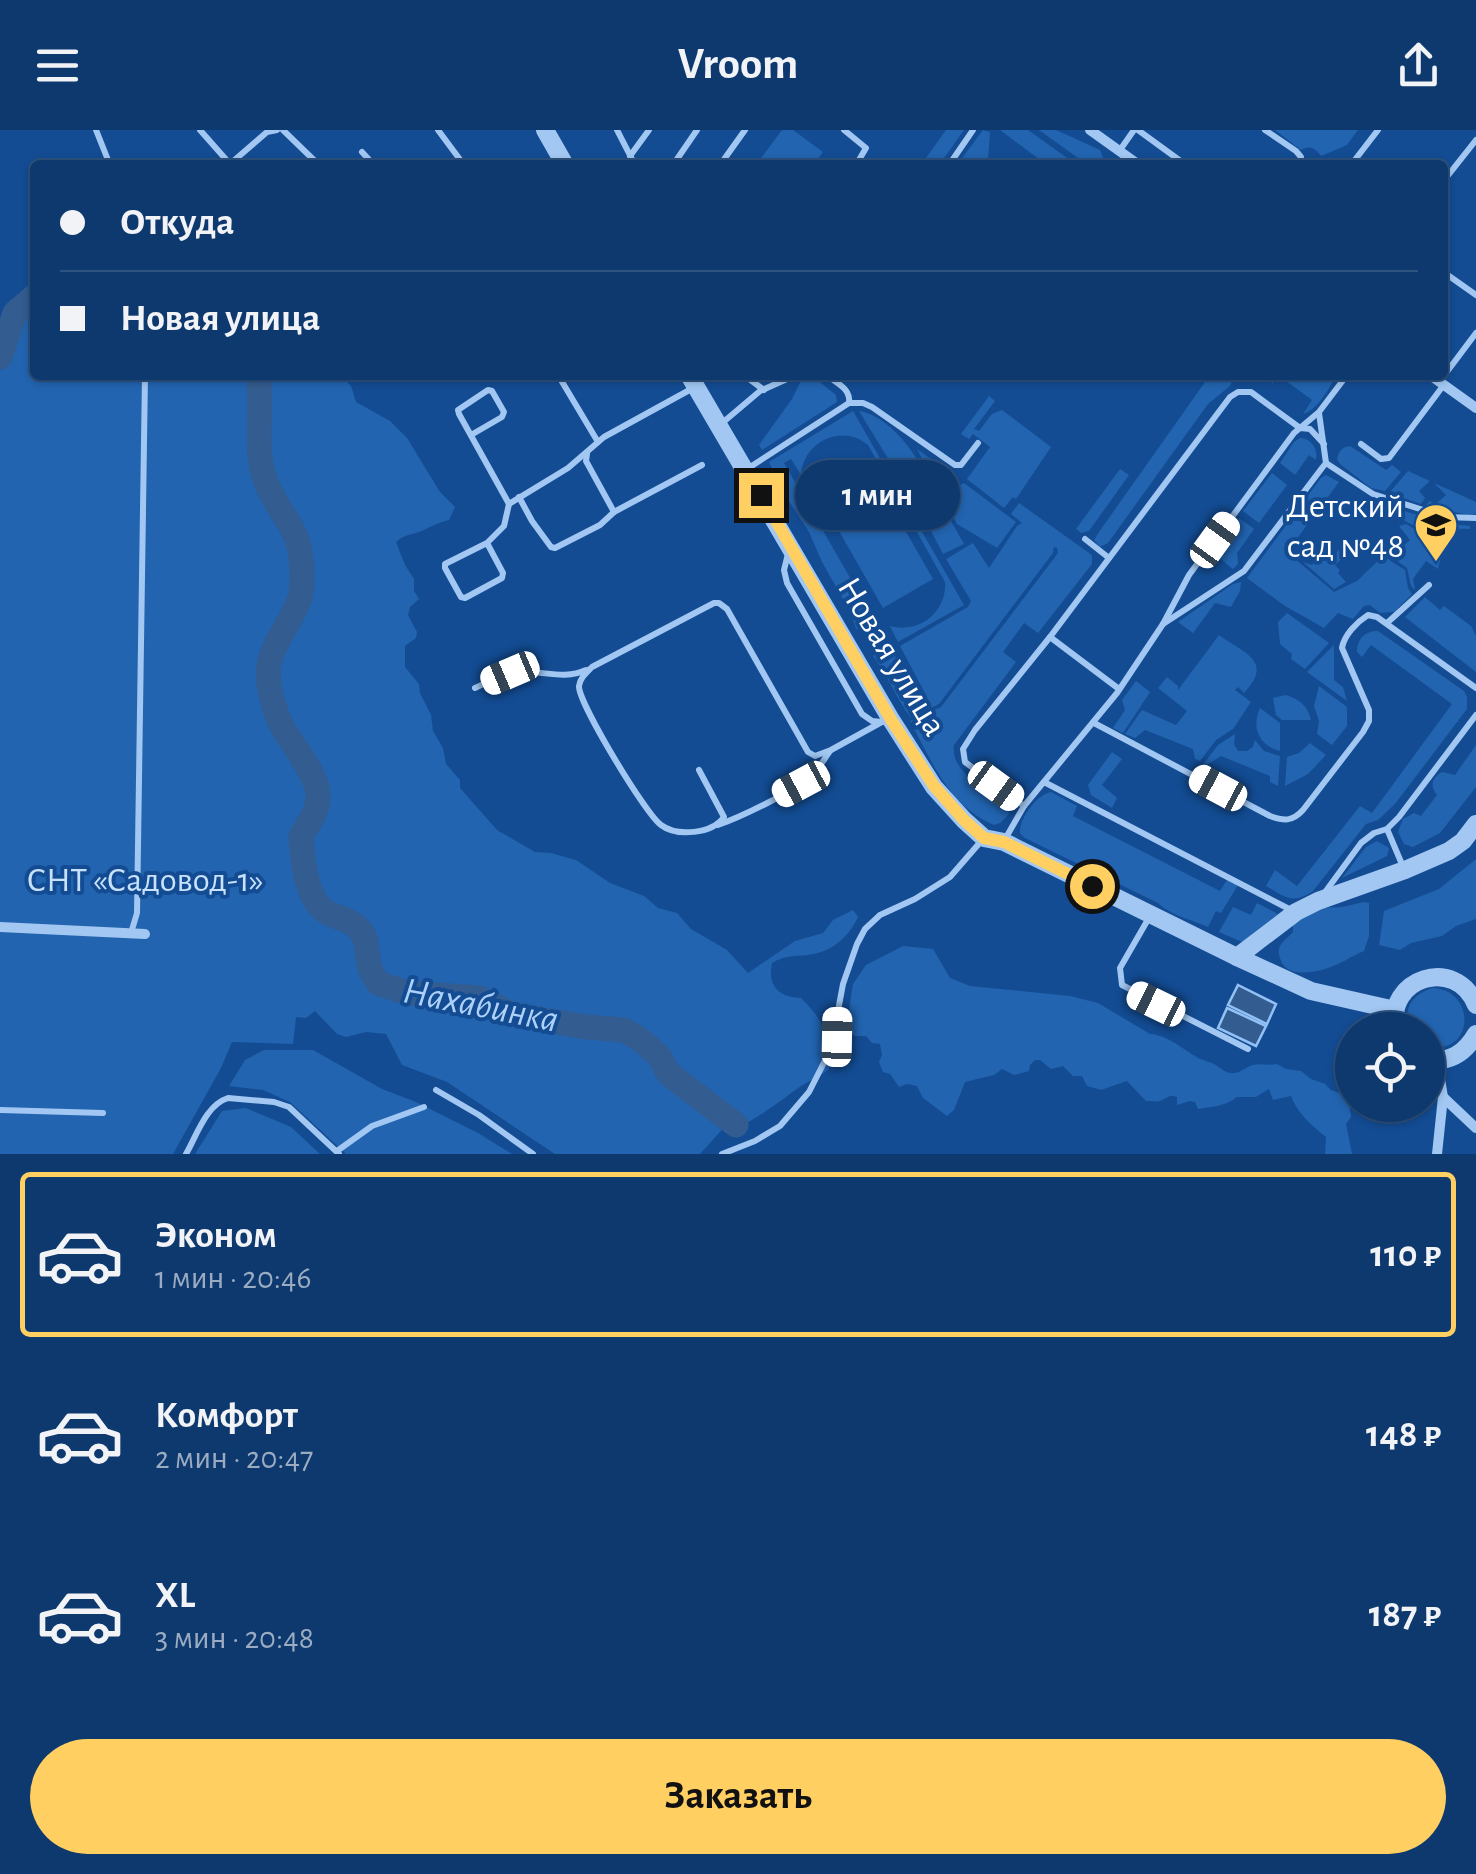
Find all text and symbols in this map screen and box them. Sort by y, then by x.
icon: menu [30,38,85,93]
icon: share [1391,38,1446,93]
text: Vroom [678,42,798,87]
text: Откуда [120,204,234,242]
text: Новая улица [120,300,320,338]
callout: 1 мин [796,460,961,530]
route end [739,473,784,518]
text: 1 мин [842,479,913,511]
place label: Детский сад №48 [1286,489,1404,564]
school or university icon: Детский сад №48 [1413,502,1459,563]
car [1185,507,1245,573]
street label: Новая улица [831,571,953,742]
car [477,647,543,699]
car [963,756,1029,816]
car [767,757,835,811]
car [1184,761,1252,815]
park label: СНТ «Садовод-1» [26,863,264,898]
route start [1070,864,1115,909]
water label: Нахабинка [400,972,561,1040]
car [1122,977,1190,1031]
car [821,1007,853,1067]
map controls [1335,1012,1445,1122]
button: locate [1335,1012,1445,1122]
icon: car [35,1210,125,1300]
text: Эконом [155,1217,277,1255]
text: 110 ₽ [1370,1236,1441,1274]
text: 1 мин · 20:46 [155,1262,312,1294]
icon: car [35,1390,125,1480]
text: Комфорт [155,1397,298,1435]
text: 148 ₽ [1366,1416,1441,1454]
text: 2 мин · 20:47 [155,1442,313,1474]
icon: car [35,1570,125,1660]
text: XL [155,1577,195,1615]
text: 187 ₽ [1369,1596,1441,1634]
text: 3 мин · 20:48 [155,1622,314,1654]
button: Заказать [30,1739,1446,1854]

